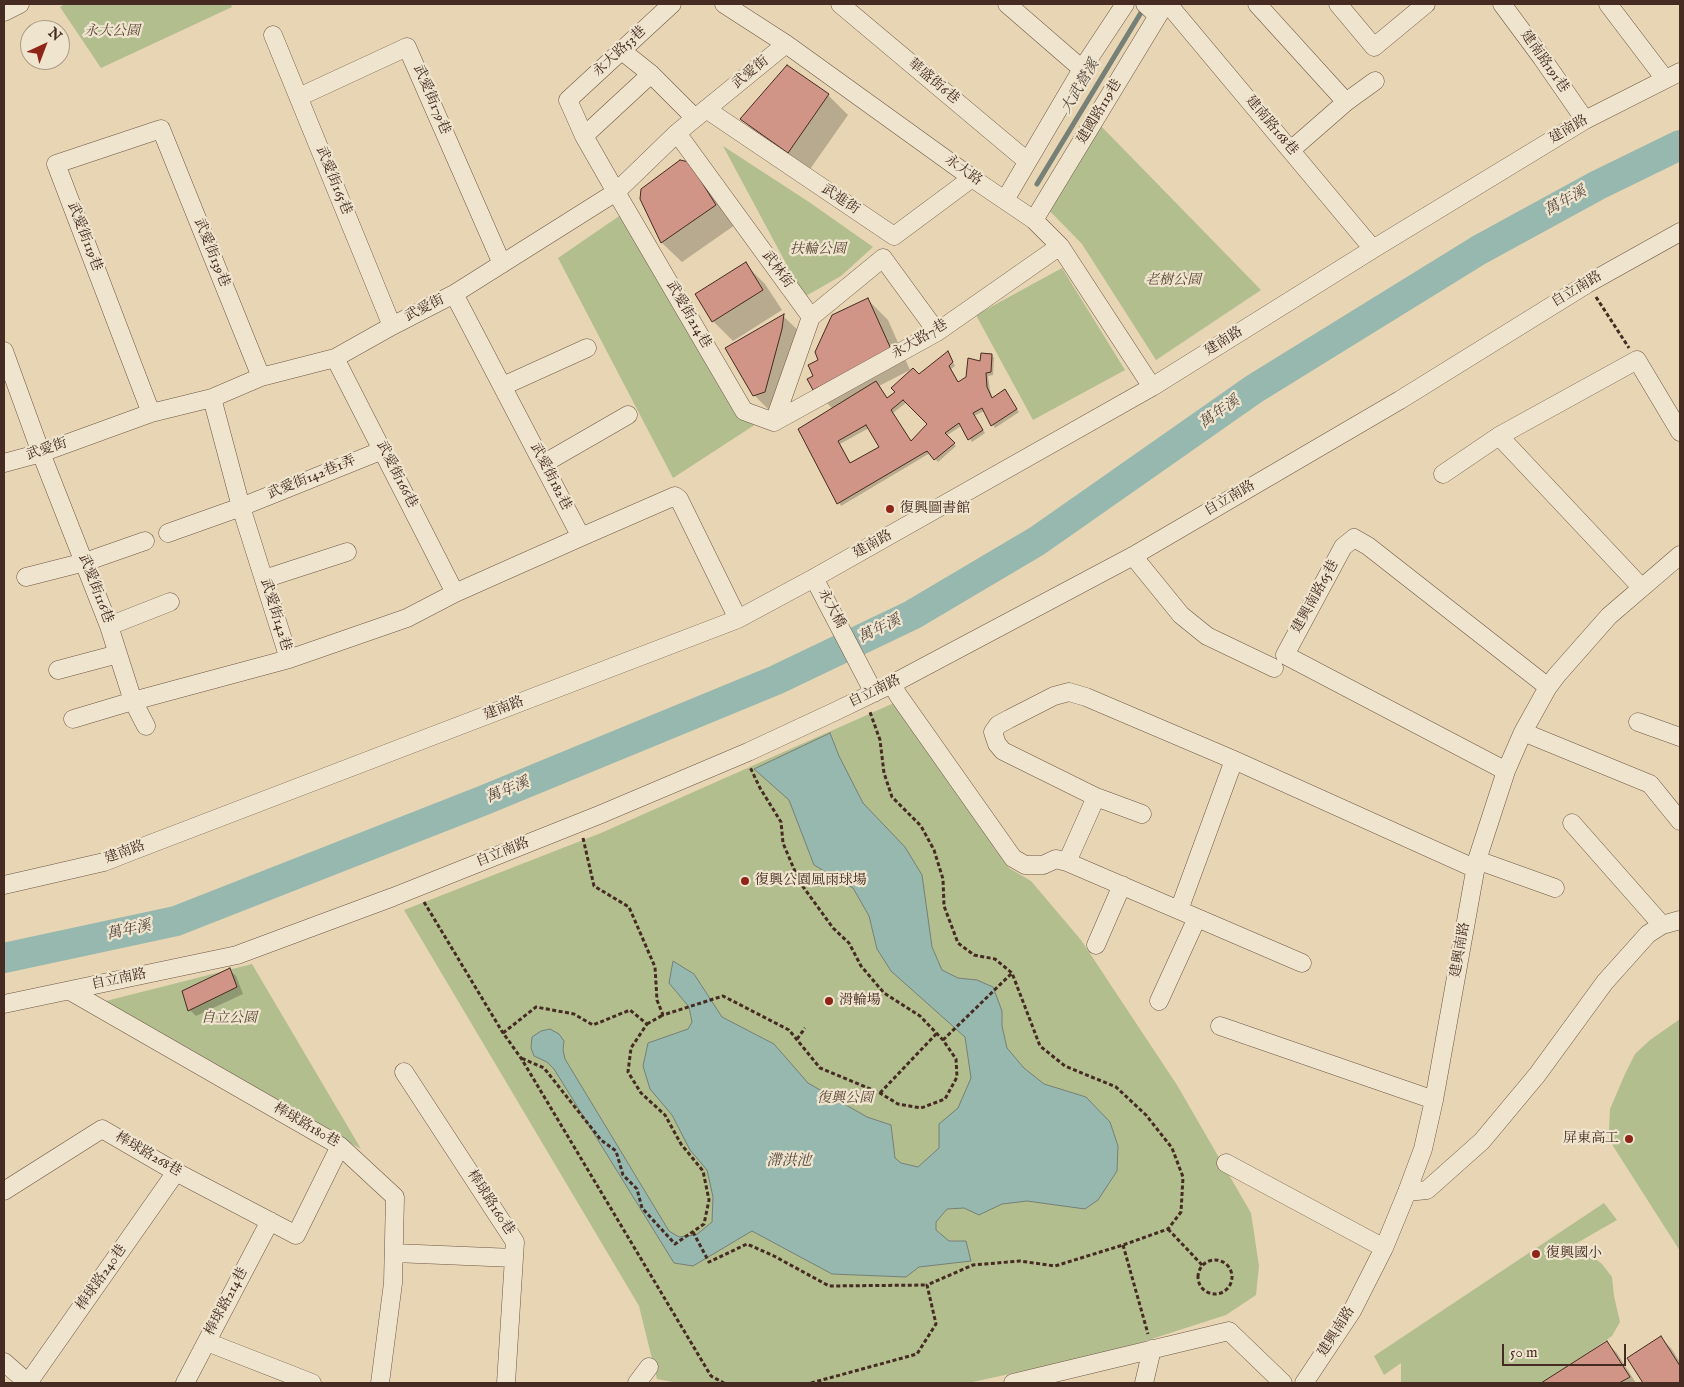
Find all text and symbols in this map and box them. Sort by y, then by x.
north arrow [20,20,70,70]
street label: 永大路53巷 [590,23,650,81]
text: N [44,24,65,45]
park label: 永大公園 [84,24,140,40]
street label: 建南路191巷 [1516,27,1572,97]
street label: 武愛街 [729,53,773,93]
street label: 華盛街6巷 [904,56,962,108]
water label: 大武營溪 [1058,57,1104,117]
street label: 武愛街179巷 [409,63,453,137]
street label: 建國路119巷 [1074,77,1126,147]
street label: 建南路168巷 [1241,93,1301,159]
street label: 建南路 [1547,112,1591,148]
street label: 武愛街165巷 [312,144,354,218]
street label: 永大路 [941,152,985,190]
street label: 武進街 [818,181,862,219]
water label: 萬年溪 [1542,183,1590,221]
street label: 武愛街119巷 [63,200,105,274]
street label: 武愛街139巷 [190,216,232,290]
park label: 扶輪公園 [790,242,846,258]
street label: 武林街 [758,248,796,292]
street label: 自立南路 [1549,268,1605,312]
park label: 老樹公園 [1145,273,1201,289]
street label: 武愛街214巷 [662,278,714,352]
street label: 武愛街 [402,292,448,326]
street label: 永大路7巷 [889,317,951,363]
street label: 建南路 [1202,324,1246,360]
water label: 萬年溪 [1196,393,1244,433]
street label: 武愛街 [24,436,70,464]
street label: 武愛街166巷 [372,439,420,511]
street label: 武愛街182巷 [526,441,574,513]
street label: 武愛街142巷1弄 [265,453,359,503]
street label: 自立南路 [1202,478,1258,520]
place label: 復興圖書館 [900,501,970,517]
marker: 復興圖書館 [884,503,896,515]
street label: 建南路 [851,527,895,563]
street label: 武愛街116巷 [74,552,116,626]
street label: 建興南路65巷 [1289,558,1343,636]
street label: 武愛街142巷 [256,577,294,653]
street label: 永大橋 [814,587,848,631]
water label: 萬年溪 [856,612,904,648]
street label: 自立南路 [846,672,904,712]
street label: 建南路 [481,694,527,724]
water label: 萬年溪 [484,774,532,808]
street label: 自立南路 [474,835,532,871]
street label: 建南路 [102,838,148,868]
place label: 復興公園風雨球場 [755,873,867,889]
marker: 復興公園風雨球場 [739,875,751,887]
water label: 萬年溪 [105,918,153,944]
street label: 建興南路 [1448,921,1474,979]
street label: 自立南路 [90,966,148,994]
place label: 滑輪場 [839,993,881,1009]
marker: 滑輪場 [823,995,835,1007]
park label: 自立公園 [201,1011,257,1027]
park label: 復興公園 [817,1091,873,1107]
street label: 棒球路180巷 [270,1100,342,1152]
street label: 棒球路268巷 [112,1129,184,1181]
place label: 屏東高工 [1563,1131,1619,1147]
marker: 屏東高工 [1623,1133,1635,1145]
water label: 滯洪池 [767,1153,811,1171]
street label: 棒球路160巷 [463,1167,517,1239]
street label: 棒球路240巷 [73,1242,131,1314]
place label: 復興國小 [1546,1246,1602,1262]
marker: 復興國小 [1530,1248,1542,1260]
street label: 棒球路214巷 [202,1265,252,1339]
street label: 建興南路 [1315,1304,1359,1360]
scale bar [1504,1334,1628,1366]
text: 50 m [1510,1343,1538,1362]

